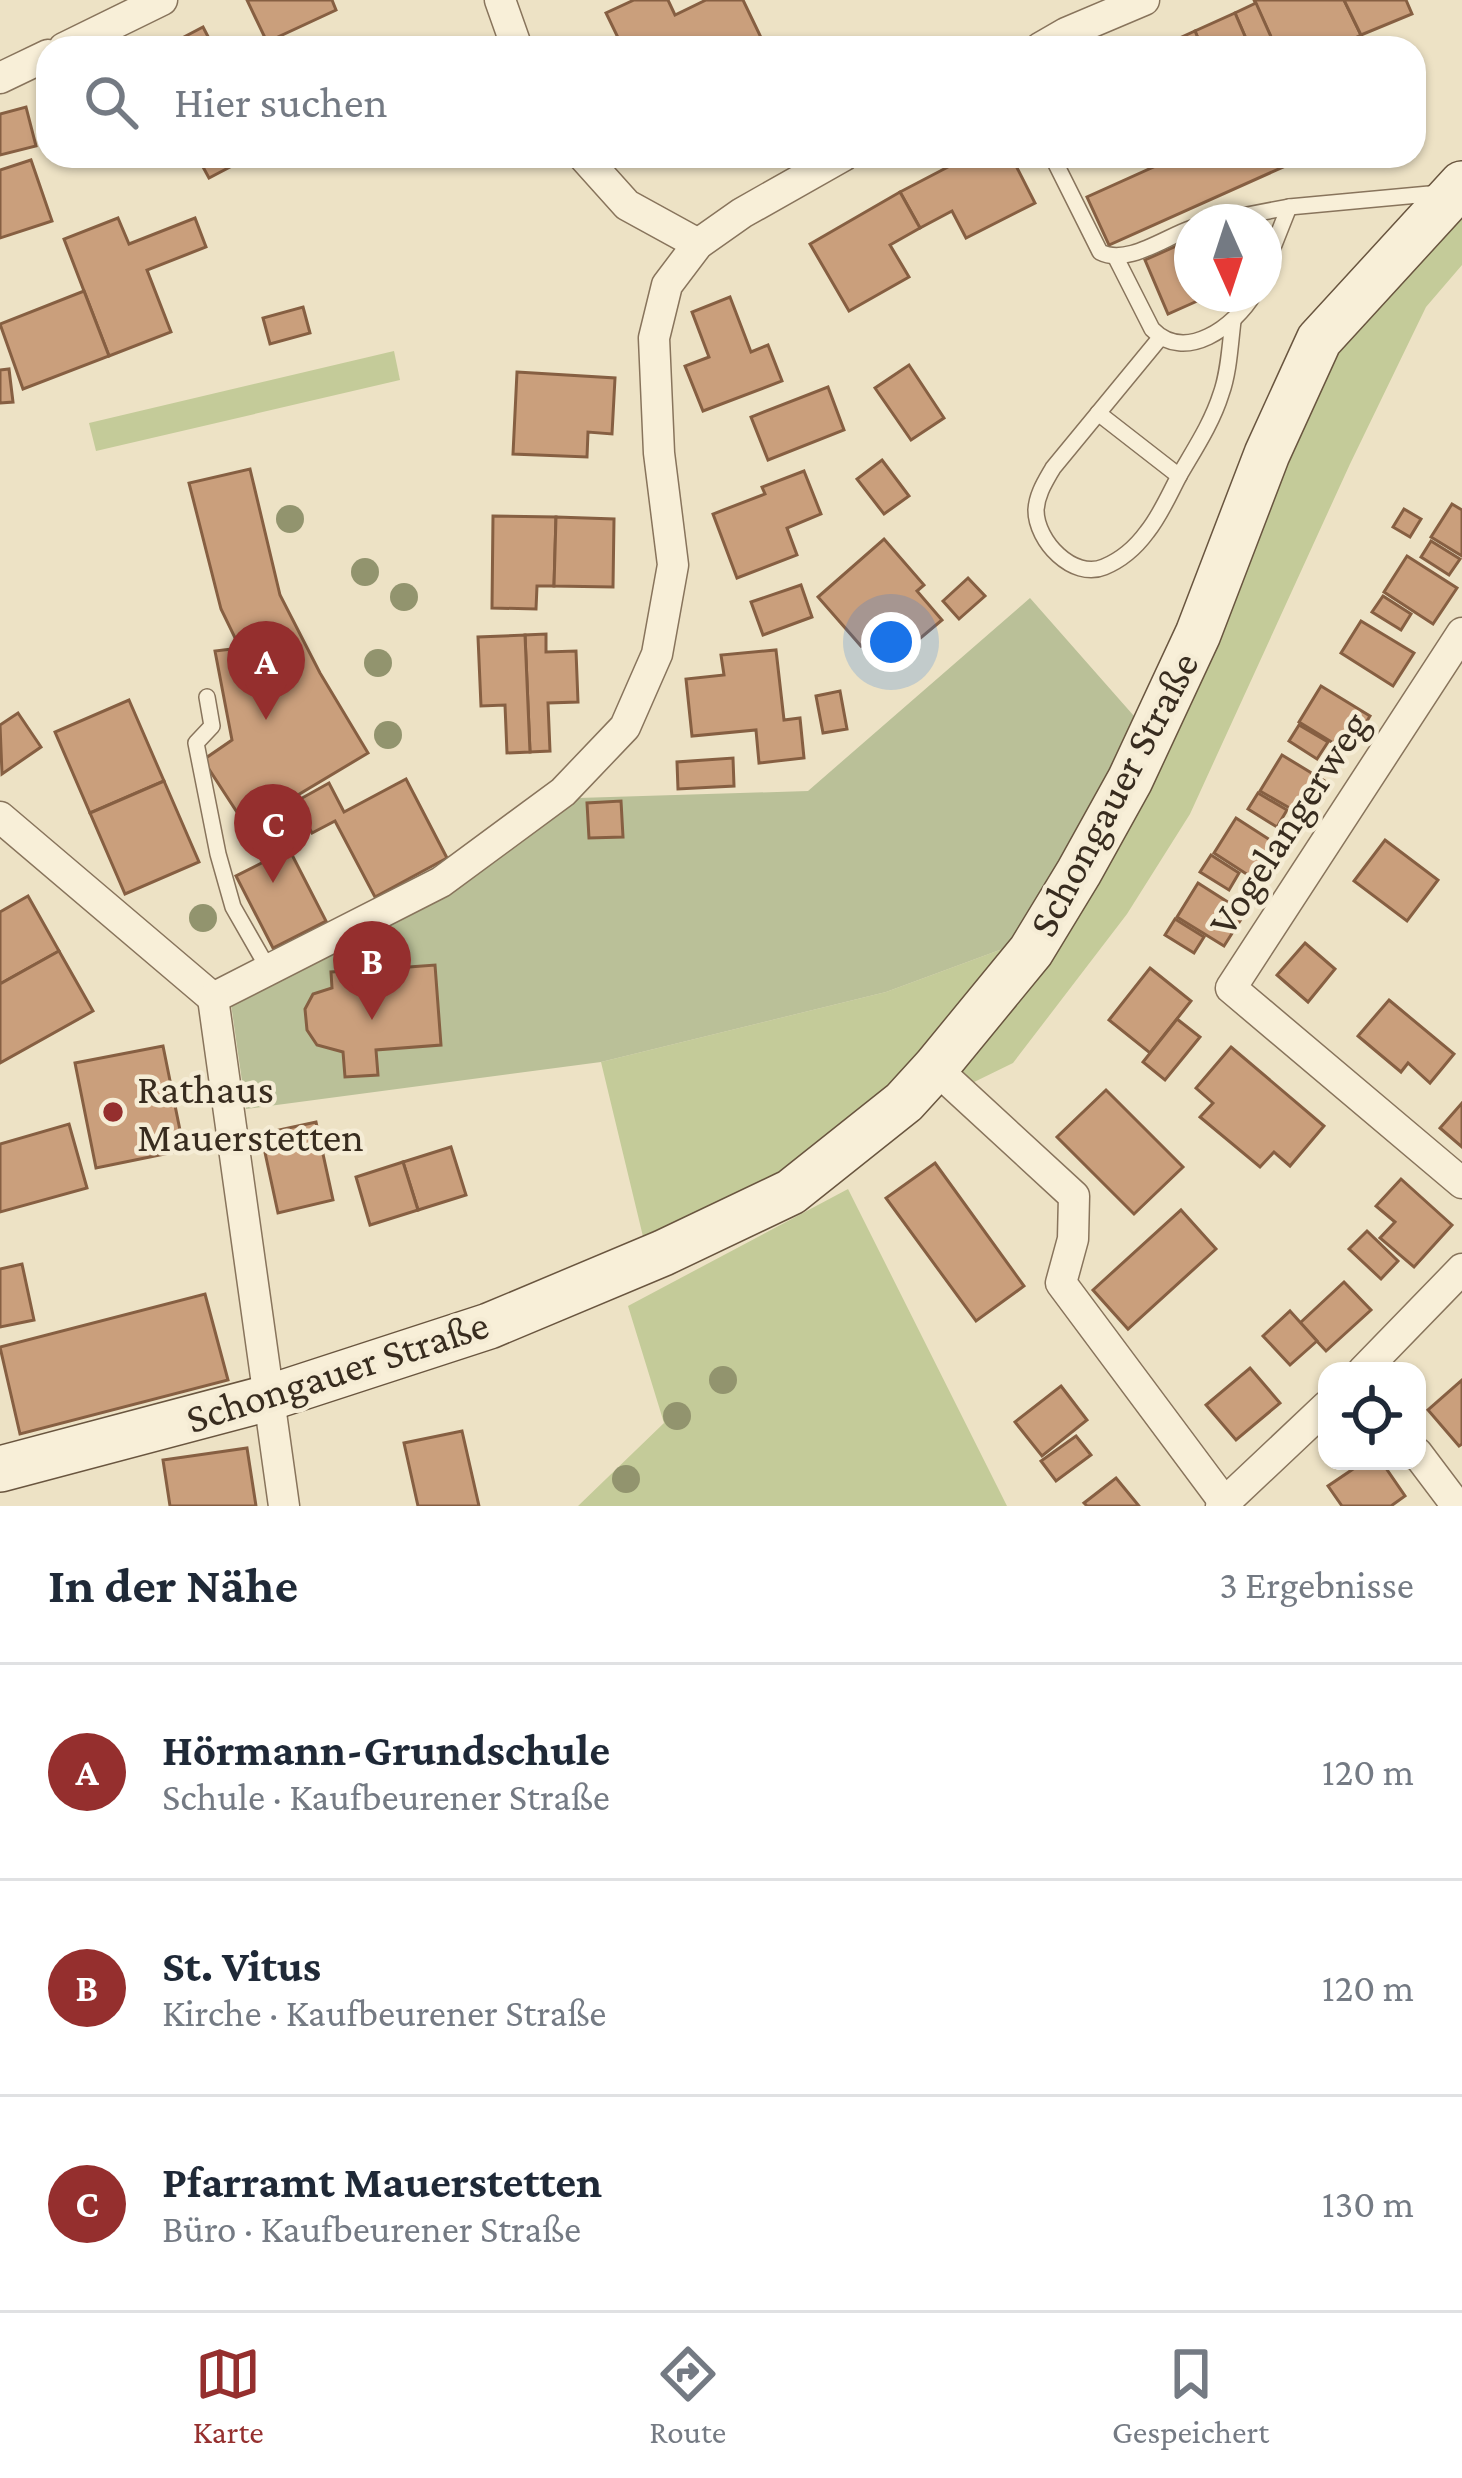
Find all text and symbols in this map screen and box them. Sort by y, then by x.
search box [36,36,1426,168]
icon: search [78,69,144,135]
text: Hier suchen [174,77,388,127]
north arrow [1174,204,1282,312]
your location [861,612,921,672]
pin: A [227,621,305,720]
street label: Schongauer Straße [1018,644,1208,944]
street label: Vogelangerweg [1198,702,1378,944]
pin: C [234,784,312,883]
pin: B [333,921,411,1020]
place label: Rathaus Mauerstetten [137,1065,364,1160]
marker: Rathaus Mauerstetten [100,1099,126,1125]
street label: Schongauer Straße [180,1300,494,1442]
map controls [1318,1362,1426,1470]
button: locate [1318,1362,1426,1470]
text: In der Nähe [48,1556,298,1613]
text: 3 Ergebnisse [1219,1563,1414,1606]
text: Hörmann-Grundschule [162,1725,610,1775]
text: A [75,1750,99,1793]
text: 120 m [1322,1750,1414,1793]
text: Schule · Kaufbeurener Straße [162,1775,610,1818]
text: St. Vitus [162,1941,321,1991]
text: B [76,1966,98,2009]
text: 120 m [1322,1966,1414,2009]
text: Kirche · Kaufbeurener Straße [162,1991,606,2034]
text: Pfarramt Mauerstetten [162,2157,602,2207]
text: C [75,2182,99,2225]
text: 130 m [1322,2182,1414,2225]
text: Büro · Kaufbeurener Straße [162,2207,581,2250]
tab: Karte [193,2341,264,2450]
tab: Route [649,2341,726,2450]
tab: Gespeichert [1112,2341,1269,2450]

